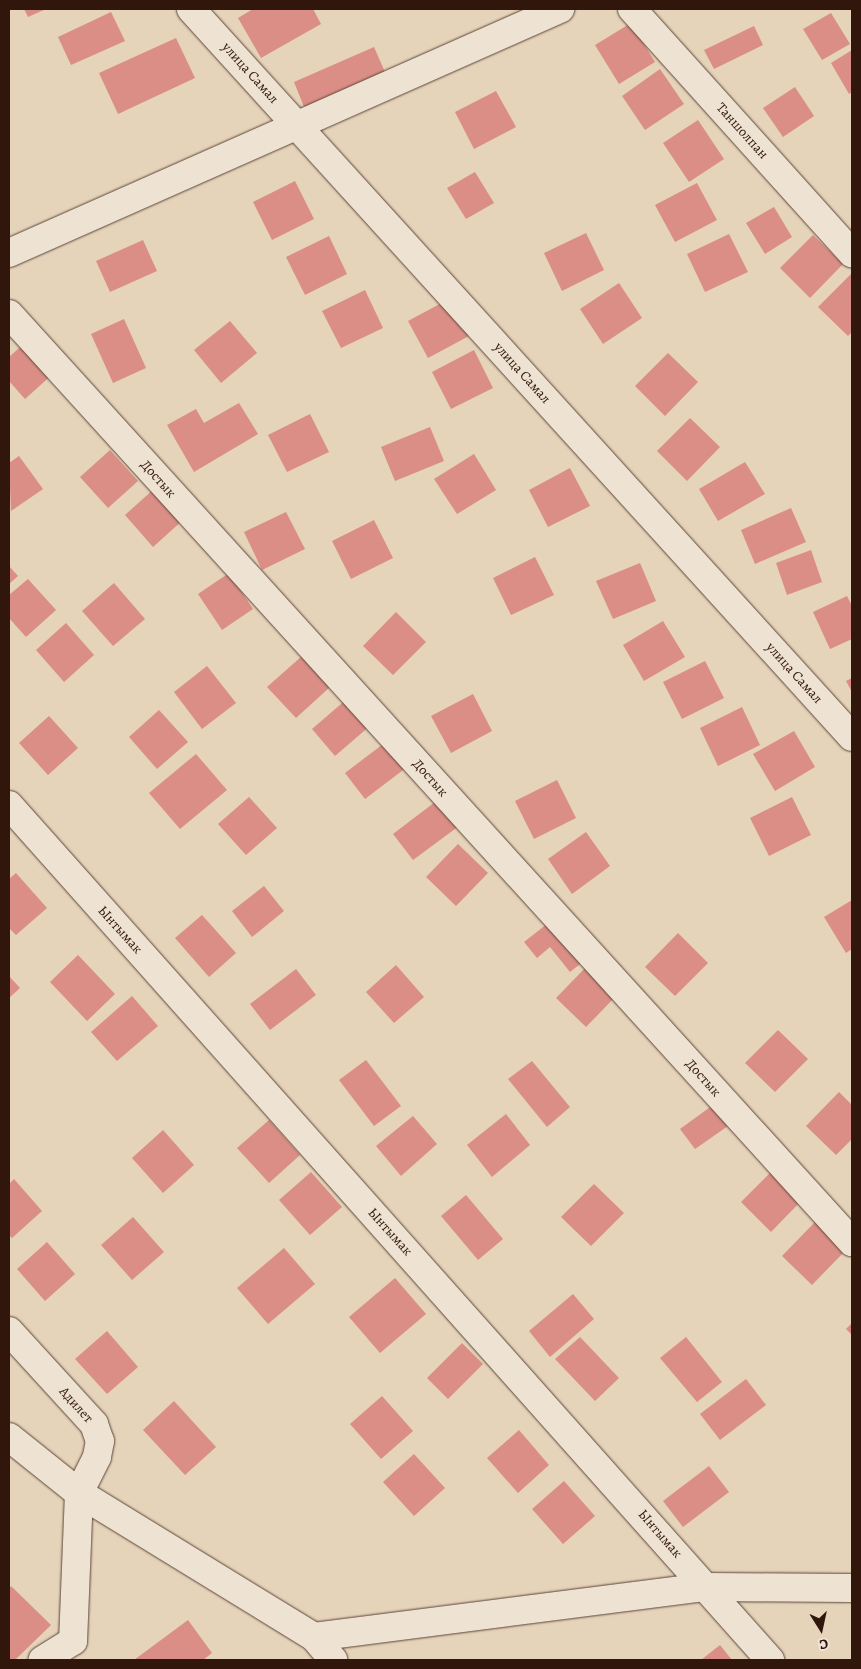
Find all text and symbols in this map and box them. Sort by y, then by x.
street label: улица Самал [218,39,282,107]
street label: Таншолпан [712,100,772,162]
street label: улица Самал [490,339,554,407]
street label: Достык [137,457,179,501]
street label: улица Самал [762,639,826,707]
street label: Достык [409,756,451,800]
street label: Ынтымак [94,903,146,957]
street label: Достык [682,1056,724,1100]
street label: Ынтымак [364,1205,416,1259]
street label: Адилет [55,1383,97,1427]
street label: Ынтымак [634,1506,686,1562]
north arrow [796,1604,846,1654]
text: С [818,1634,830,1654]

